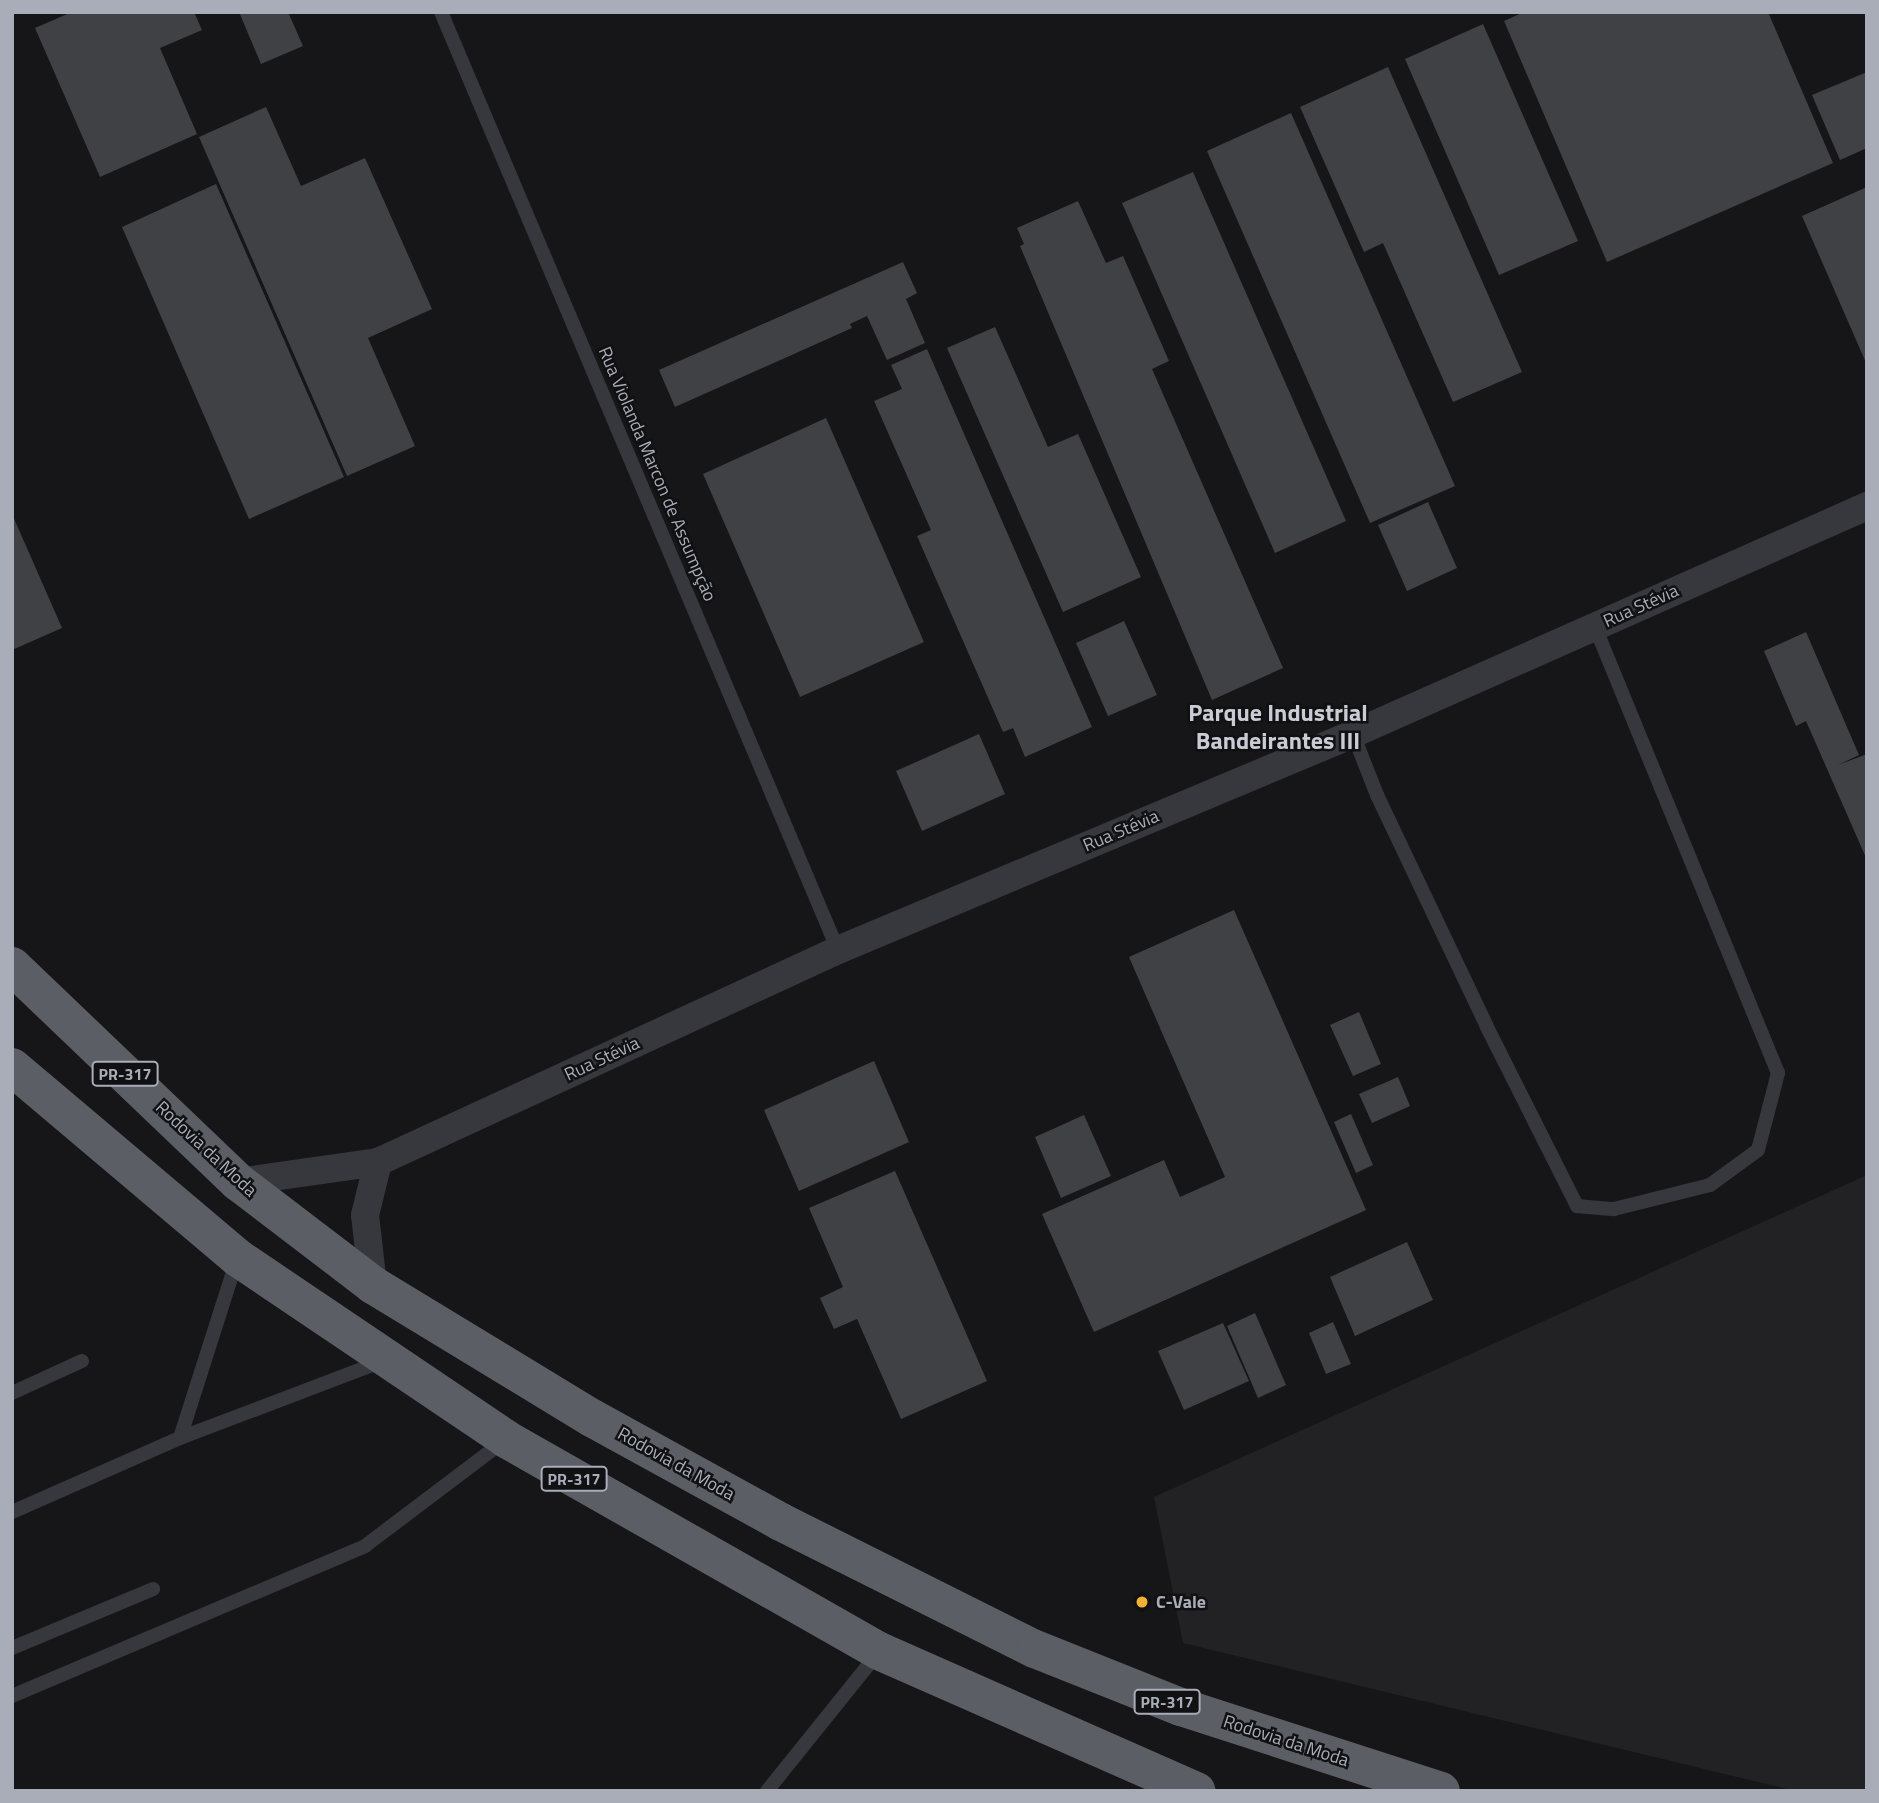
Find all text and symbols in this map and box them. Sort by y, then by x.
street label: Rua Violanda Marcon de Assumpção [593,343,721,605]
street label: Rua Stévia [1600,580,1682,632]
district label: Parque Industrial Bandeirantes III [1188,699,1368,755]
street label: Rua Stévia [1080,805,1162,857]
street label: Rua Stévia [561,1032,643,1086]
road number: PR-317 [90,1062,160,1086]
street label: Rodovia da Moda [151,1097,261,1201]
street label: Rodovia da Moda [614,1423,738,1505]
road number: PR-317 [539,1466,609,1492]
place label: C-Vale [1156,1591,1206,1613]
marker: C-Vale [1134,1594,1150,1610]
road number: PR-317 [1132,1690,1202,1714]
street label: Rodovia da Moda [1221,1711,1351,1771]

